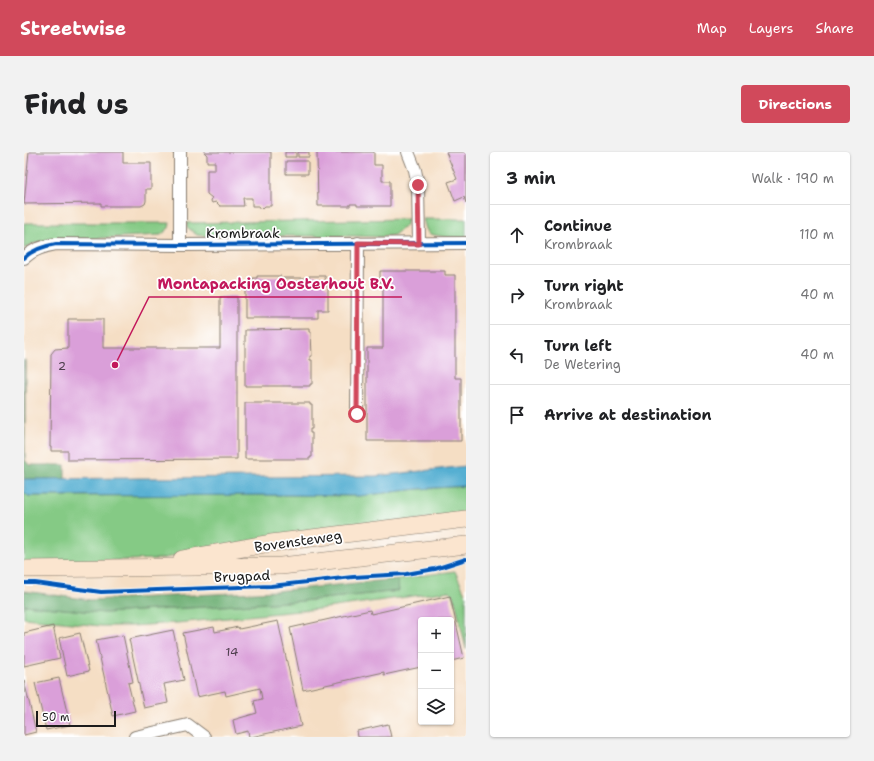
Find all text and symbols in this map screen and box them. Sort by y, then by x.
text: Streetwise [20,16,126,41]
text: Map [697,19,727,37]
text: Layers [749,19,793,37]
text: Share [815,19,854,37]
text: Find us [24,85,129,123]
button: Directions [741,85,850,123]
text: 3 min [506,167,556,189]
text: Walk · 190 m [752,170,834,187]
route end [409,176,427,194]
text: Continue [544,216,612,236]
street label: Krombraak [206,224,280,242]
icon: ahead [506,224,528,246]
text: 110 m [799,226,834,243]
text: Krombraak [544,236,613,253]
callout: Montapacking Oosterhout B.V. [149,270,402,297]
text: Montapacking Oosterhout B.V. [157,274,395,294]
text: Turn right [544,276,624,296]
icon: right [506,284,528,306]
text: 40 m [800,286,834,303]
text: Krombraak [544,296,613,313]
text: Turn left [544,336,612,356]
icon: left [506,344,528,366]
text: 40 m [800,346,834,363]
text: De Wetering [544,356,621,373]
house number: 2 [58,358,66,374]
icon: arrive [506,404,528,426]
route start [348,405,366,423]
text: Arrive at destination [544,405,712,425]
street label: Bovensteweg [253,526,343,556]
street label: Brugpad [214,566,271,586]
map controls [418,617,454,725]
button: + [418,617,454,653]
house number: 14 [226,644,238,660]
button: − [418,653,454,689]
button: layers [418,689,454,725]
scale bar [36,709,116,728]
text: 50 m [42,710,70,725]

